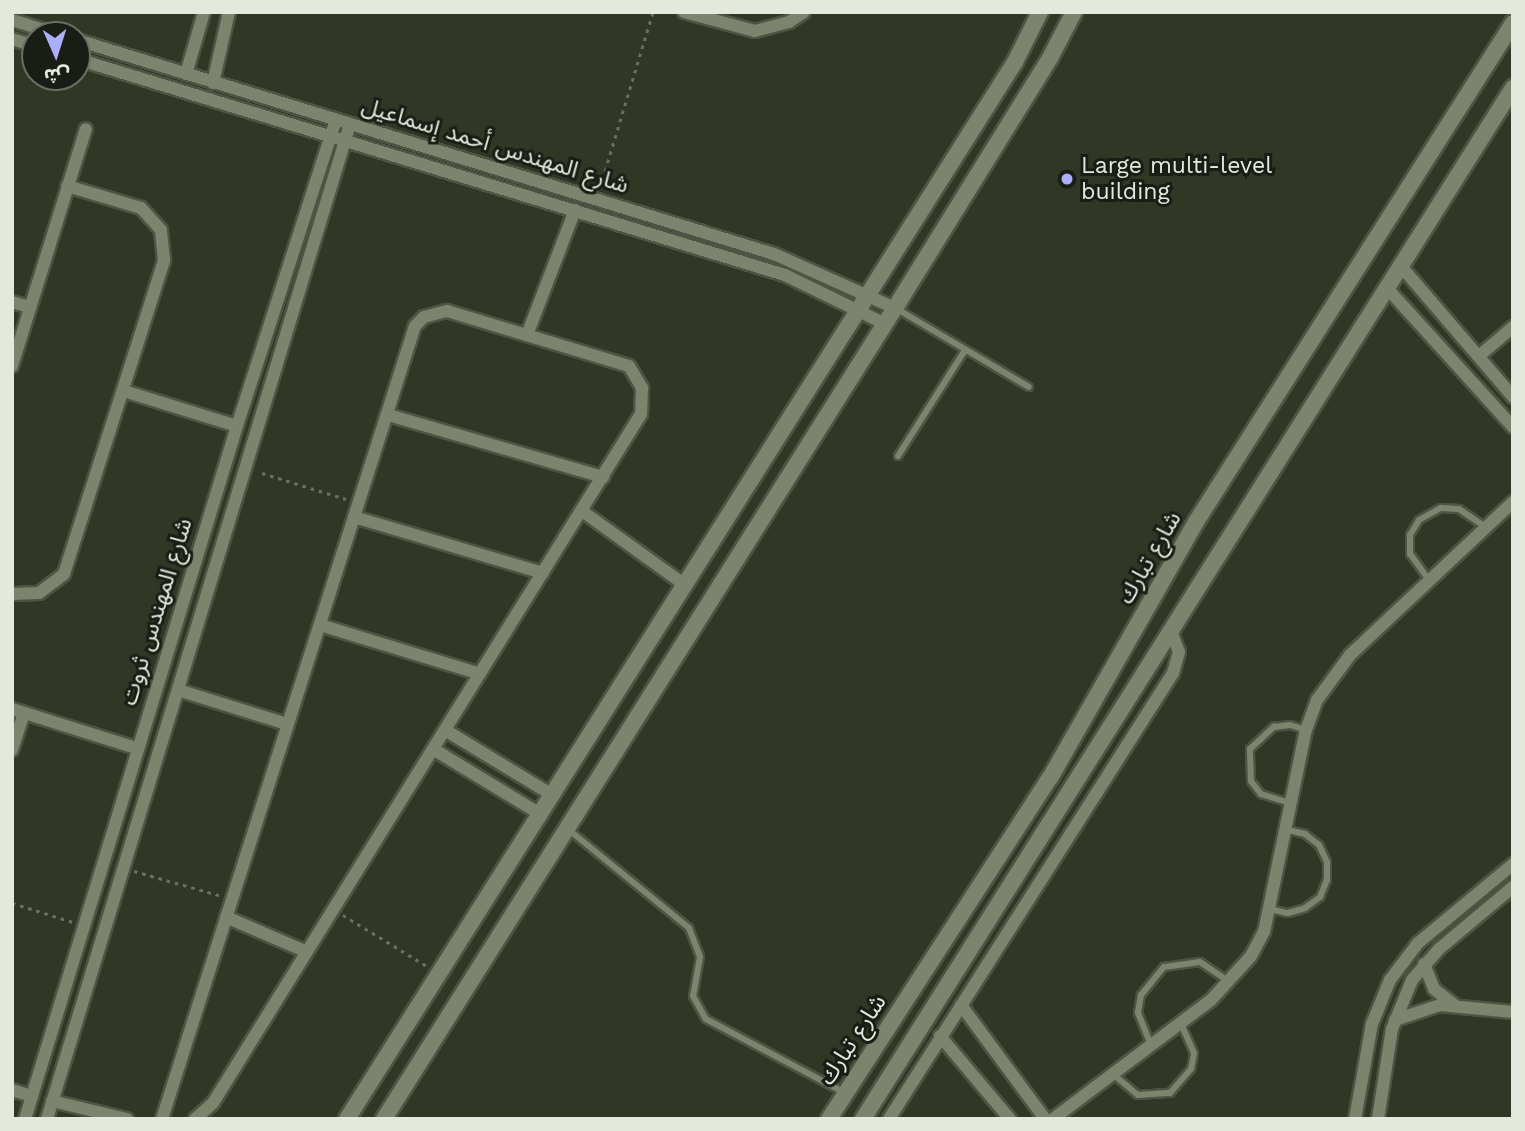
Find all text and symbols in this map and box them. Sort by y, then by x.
north arrow [21,21,91,91]
text: ش [43,63,71,88]
street label: شارع المهندس أحمد إسماعيل [358,92,632,200]
place label: Large multi-level building [1081,152,1272,206]
marker: Large multi-level building [1059,171,1075,187]
street label: شارع تبارك [1112,507,1188,609]
street label: شارع المهندس ثروت [115,515,199,709]
street label: شارع تبارك [814,990,892,1090]

